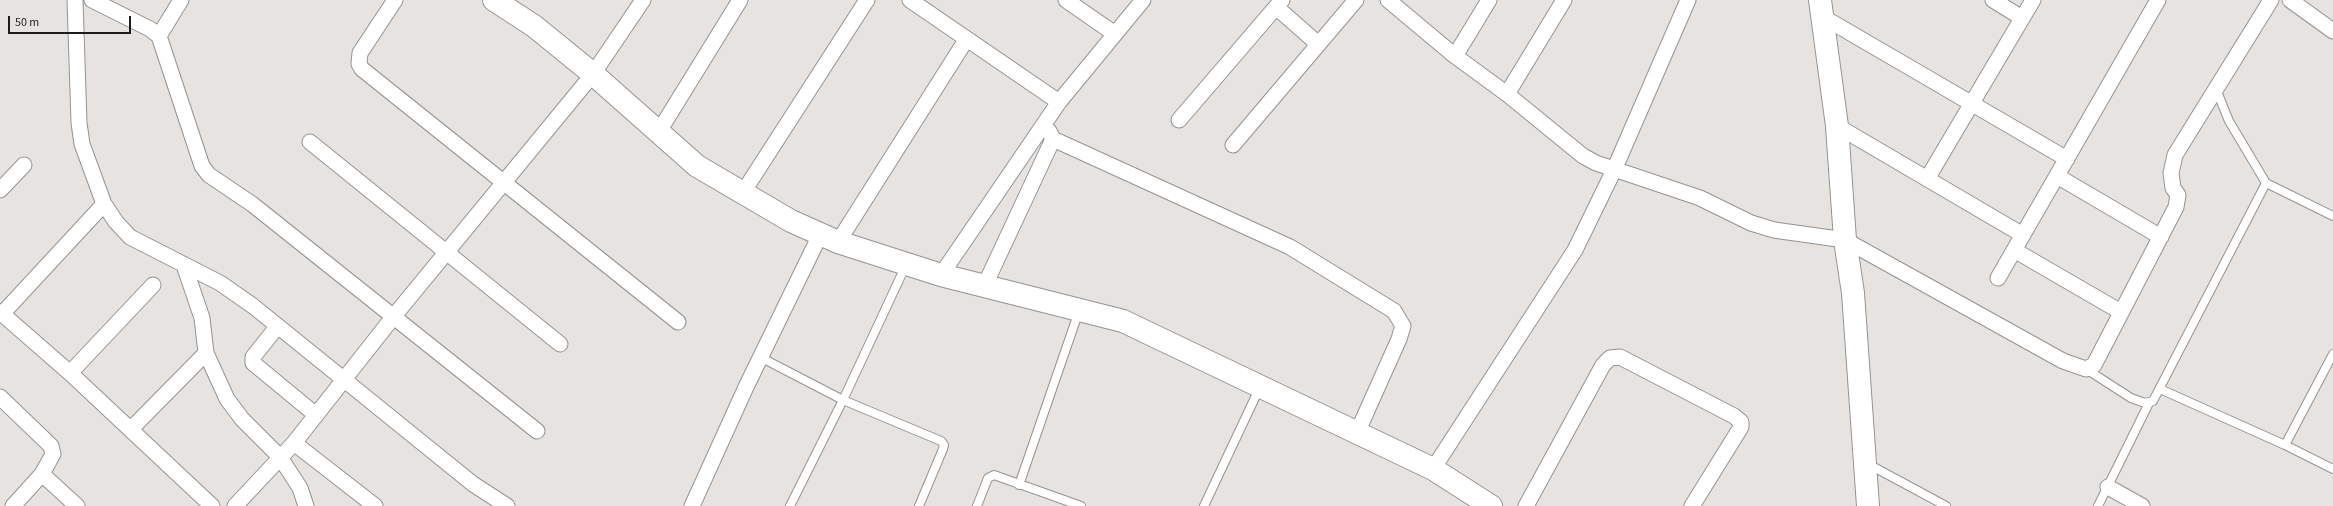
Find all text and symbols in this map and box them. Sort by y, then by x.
scale bar [10,8,133,34]
text: 50 m [15,14,39,31]

